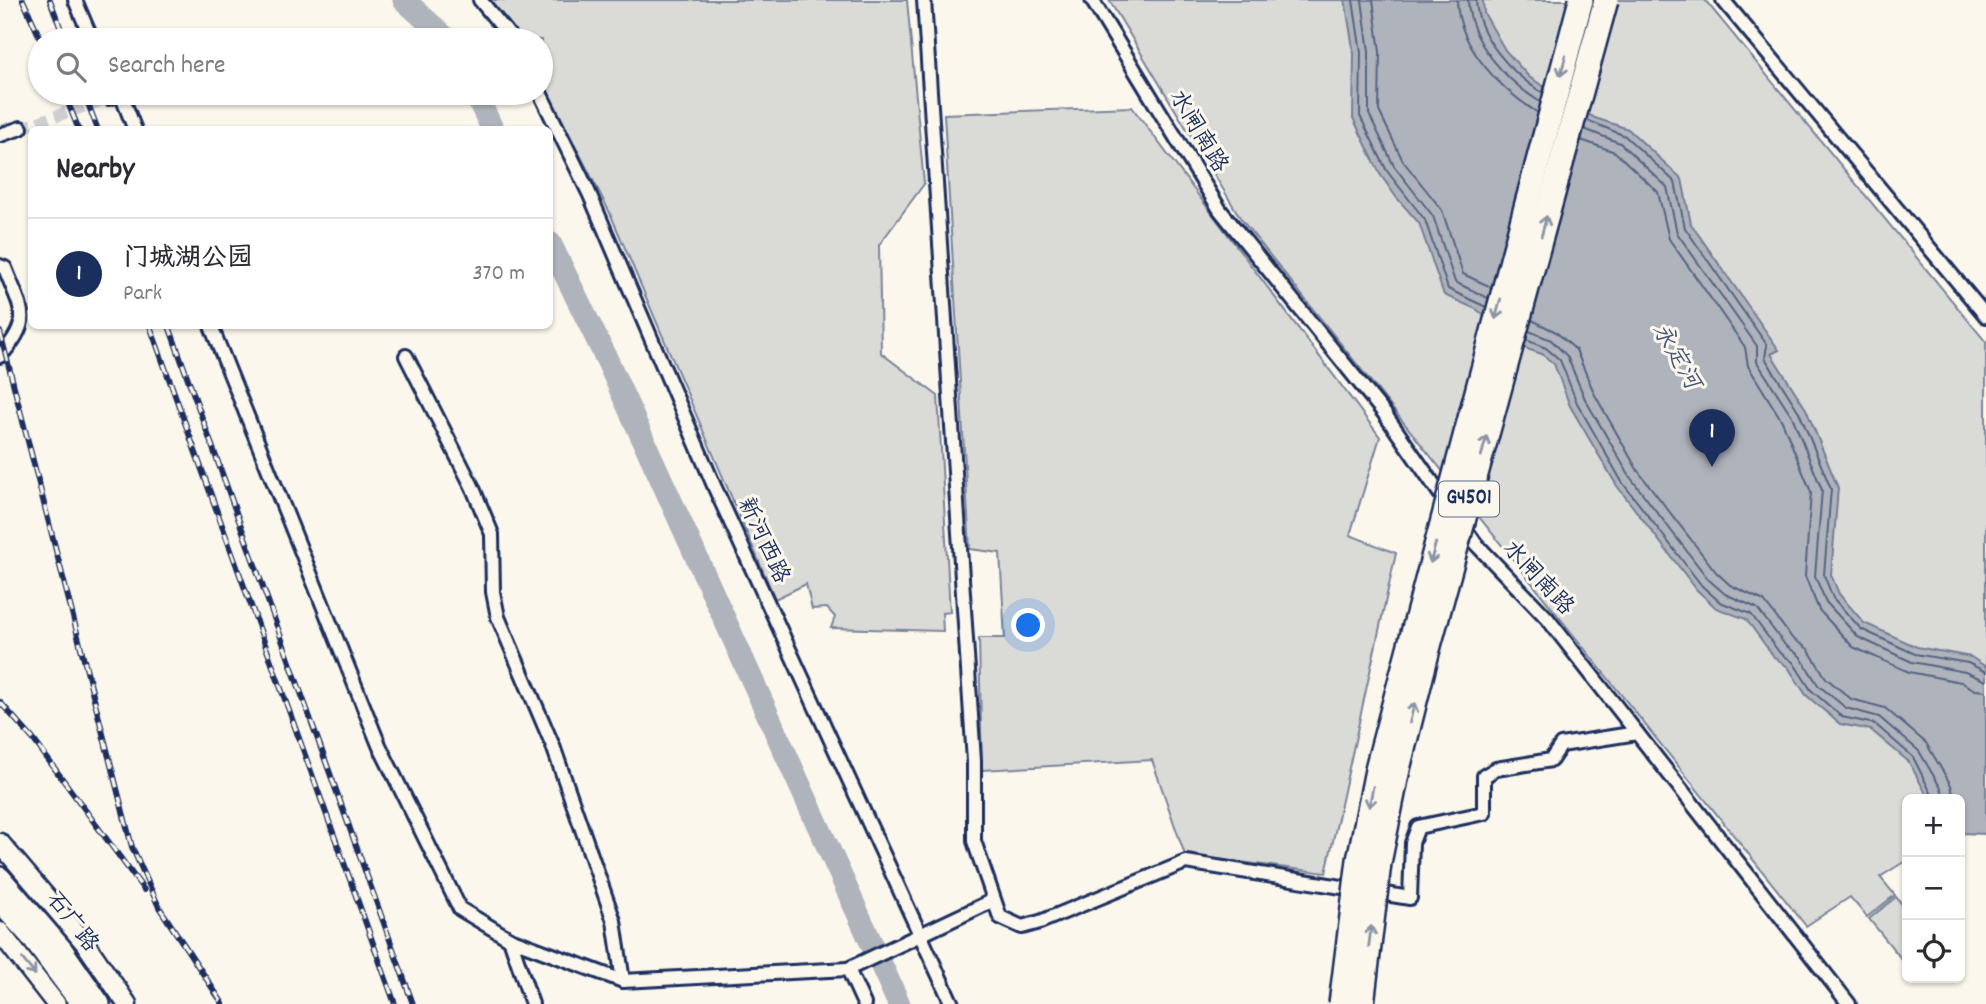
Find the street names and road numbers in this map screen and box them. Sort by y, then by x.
street label: 水闸南路 [1159,84,1235,180]
road number: G4501 [1439,482,1499,516]
street label: 新河西路 [728,492,796,590]
street label: 水闸南路 [1494,534,1580,624]
street label: 石广路 [37,886,105,960]

